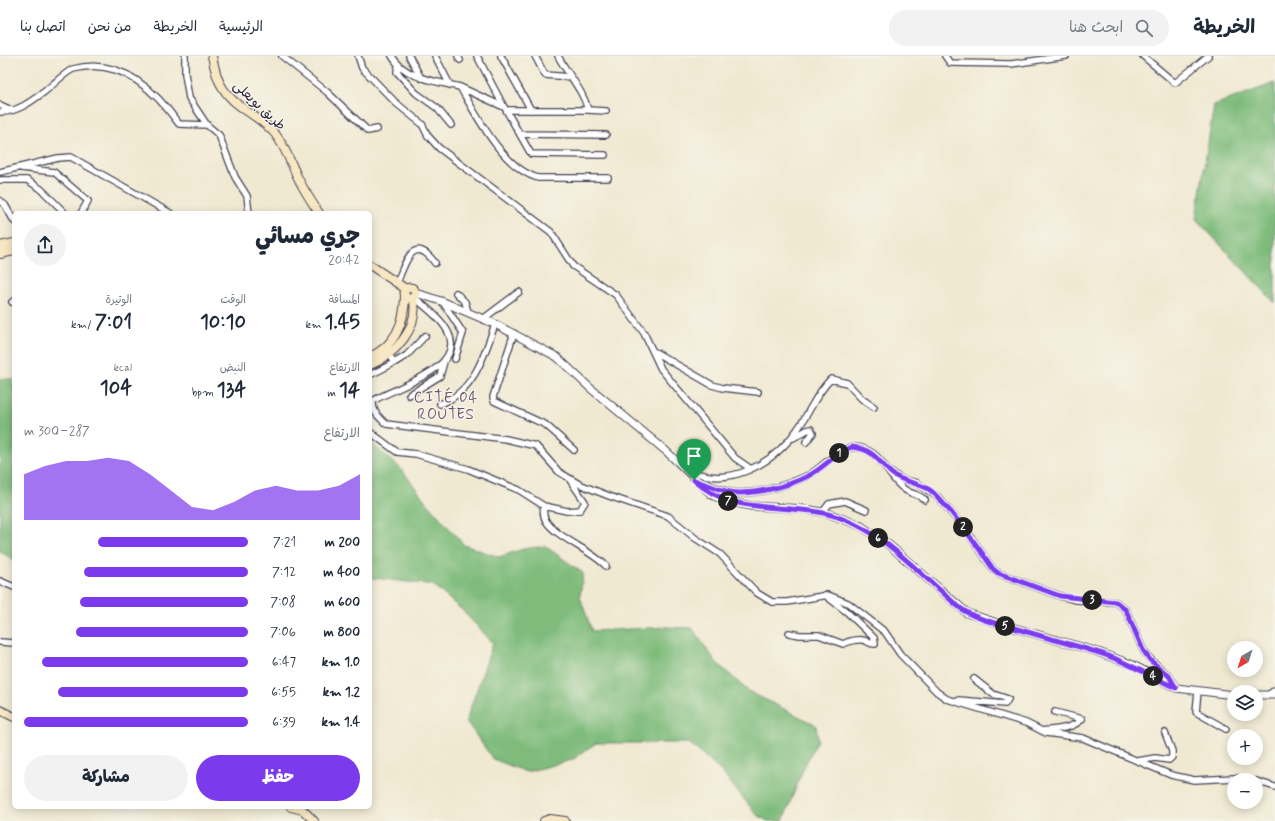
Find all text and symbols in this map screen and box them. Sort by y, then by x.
search box [889,10,1169,46]
text: الخريطة [1193,15,1255,40]
icon: search [1133,17,1155,39]
text: اتصل بنا [20,18,66,36]
text: من نحن [88,18,131,36]
text: الخريطة [153,18,197,36]
text: الرئيسية [219,18,263,36]
text: ابحث هنا [1069,18,1123,38]
street label: طريق بويعلى [229,78,289,134]
text: جري مسائي [255,223,360,251]
button: share [24,224,66,266]
text: 20:42 [328,252,360,269]
text: الوتيرة [105,293,132,307]
text: الوقت [220,293,246,307]
text: المسافة [329,293,360,307]
text: 7:01 [95,309,132,336]
text: 10:10 [200,309,246,336]
text: 1.45 [325,309,360,336]
text: /km [71,318,95,332]
text: km [306,318,325,332]
text: kcal [114,361,132,375]
text: النبض [220,361,246,375]
text: الارتفاع [329,361,360,375]
text: 104 [100,375,132,402]
text: 134 [217,377,246,404]
text: 14 [339,377,360,404]
text: bpm [192,386,217,400]
text: m [327,386,339,400]
district label: CITÉ 04 ROUTES [414,387,478,425]
text: 287–300 m [24,423,90,440]
text: الارتفاع [324,425,360,442]
pin [677,439,711,480]
pin: 1 [829,443,849,463]
icon: arrive [683,445,705,467]
text: 1 [837,446,841,460]
pin: 7 [718,491,738,511]
text: 7 [725,494,731,508]
pin: 2 [953,517,973,537]
text: 2 [960,520,966,534]
pin: 6 [868,528,888,548]
text: 6 [875,531,881,545]
text: 7:21 [273,534,296,551]
text: 200 m [325,534,360,551]
text: 7:12 [272,564,296,581]
text: 400 m [323,564,360,581]
pin: 3 [1082,590,1102,610]
text: 3 [1090,593,1094,607]
text: 7:08 [270,594,296,611]
text: 600 m [324,594,360,611]
pin: 5 [995,616,1015,636]
text: 5 [1002,619,1008,633]
text: 7:06 [270,624,296,641]
text: 800 m [324,624,360,641]
north arrow [1227,641,1263,677]
map controls [1227,641,1263,809]
text: 6:47 [272,654,296,671]
text: 1.0 km [322,654,360,671]
pin: 4 [1143,666,1163,686]
text: 4 [1150,669,1156,683]
text: 6:55 [271,684,296,701]
text: 1.2 km [323,684,360,701]
button: layers [1227,685,1263,721]
text: 6:39 [272,714,296,731]
text: 1.4 km [321,714,360,731]
button: + [1227,729,1263,765]
button: مشاركة [24,755,188,801]
button: حفظ [196,755,360,801]
button: − [1227,773,1263,809]

